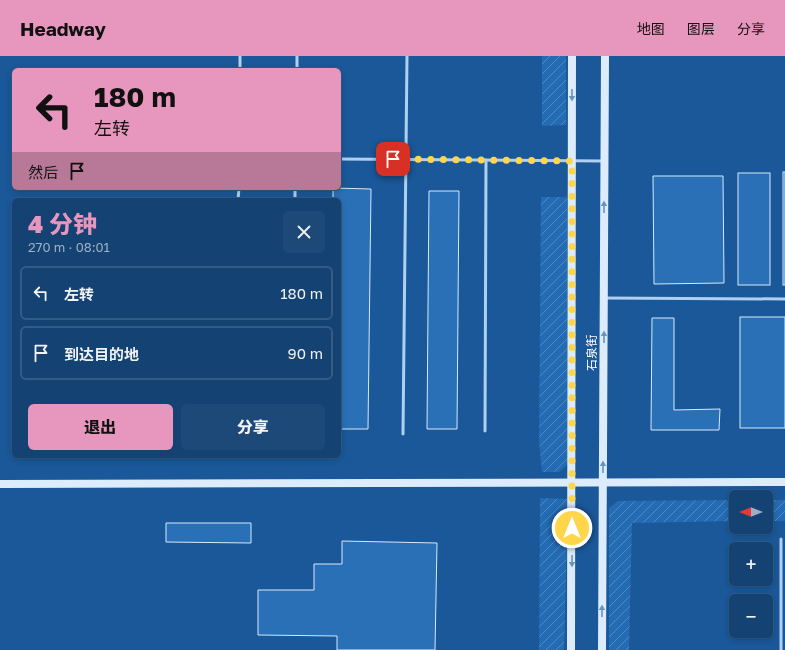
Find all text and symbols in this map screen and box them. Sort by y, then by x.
text: Headway [20,17,106,40]
text: 地图 [637,20,665,37]
text: 图层 [687,20,715,37]
text: 分享 [737,20,765,37]
text: 180 m [94,80,176,113]
icon: left [28,84,80,136]
one-way arrow [569,89,575,102]
text: 左转 [94,117,130,139]
pin [376,142,410,176]
icon: arrive [382,148,404,170]
icon: arrive [66,160,88,182]
text: 然后 [28,163,58,181]
one-way arrow [601,200,607,213]
text: 4 分钟 [28,209,97,238]
button: close [283,211,325,253]
text: 270 m · 08:01 [28,239,110,255]
icon: left [30,282,52,304]
text: 180 m [280,284,323,302]
text: 左转 [64,285,94,303]
one-way arrow [601,330,607,343]
street label: 石泉街 [584,335,599,371]
icon: arrive [30,342,52,364]
text: 90 m [288,344,323,362]
text: 到达目的地 [64,345,139,363]
button: 退出 [28,404,173,450]
button: 分享 [181,404,325,450]
one-way arrow [600,460,606,473]
north arrow [729,490,773,534]
map controls [729,490,773,638]
position arrow [551,507,593,549]
button: + [729,542,773,586]
one-way arrow [569,555,575,568]
button: − [729,594,773,638]
one-way arrow [599,604,605,617]

